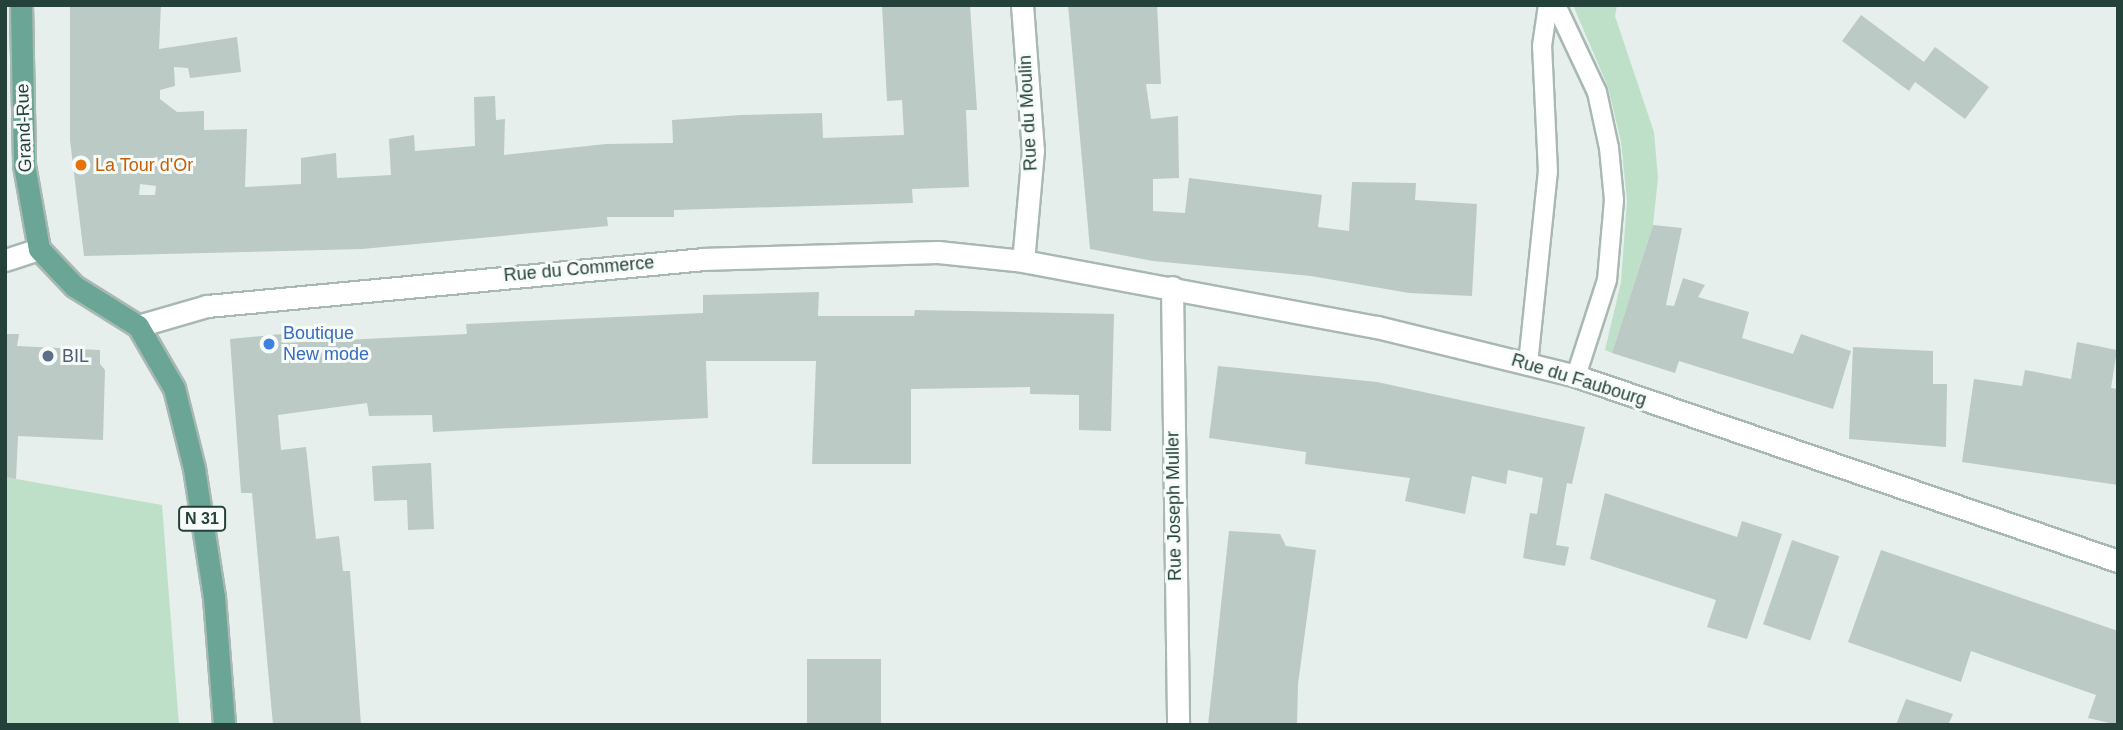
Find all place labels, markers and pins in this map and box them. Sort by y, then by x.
place label: La Tour d'Or [95,154,193,176]
marker: La Tour d'Or [73,157,89,173]
place label: Boutique New mode [283,323,369,366]
marker: Boutique New mode [261,336,277,352]
place label: BIL [62,345,89,367]
marker: BIL [40,348,56,364]

